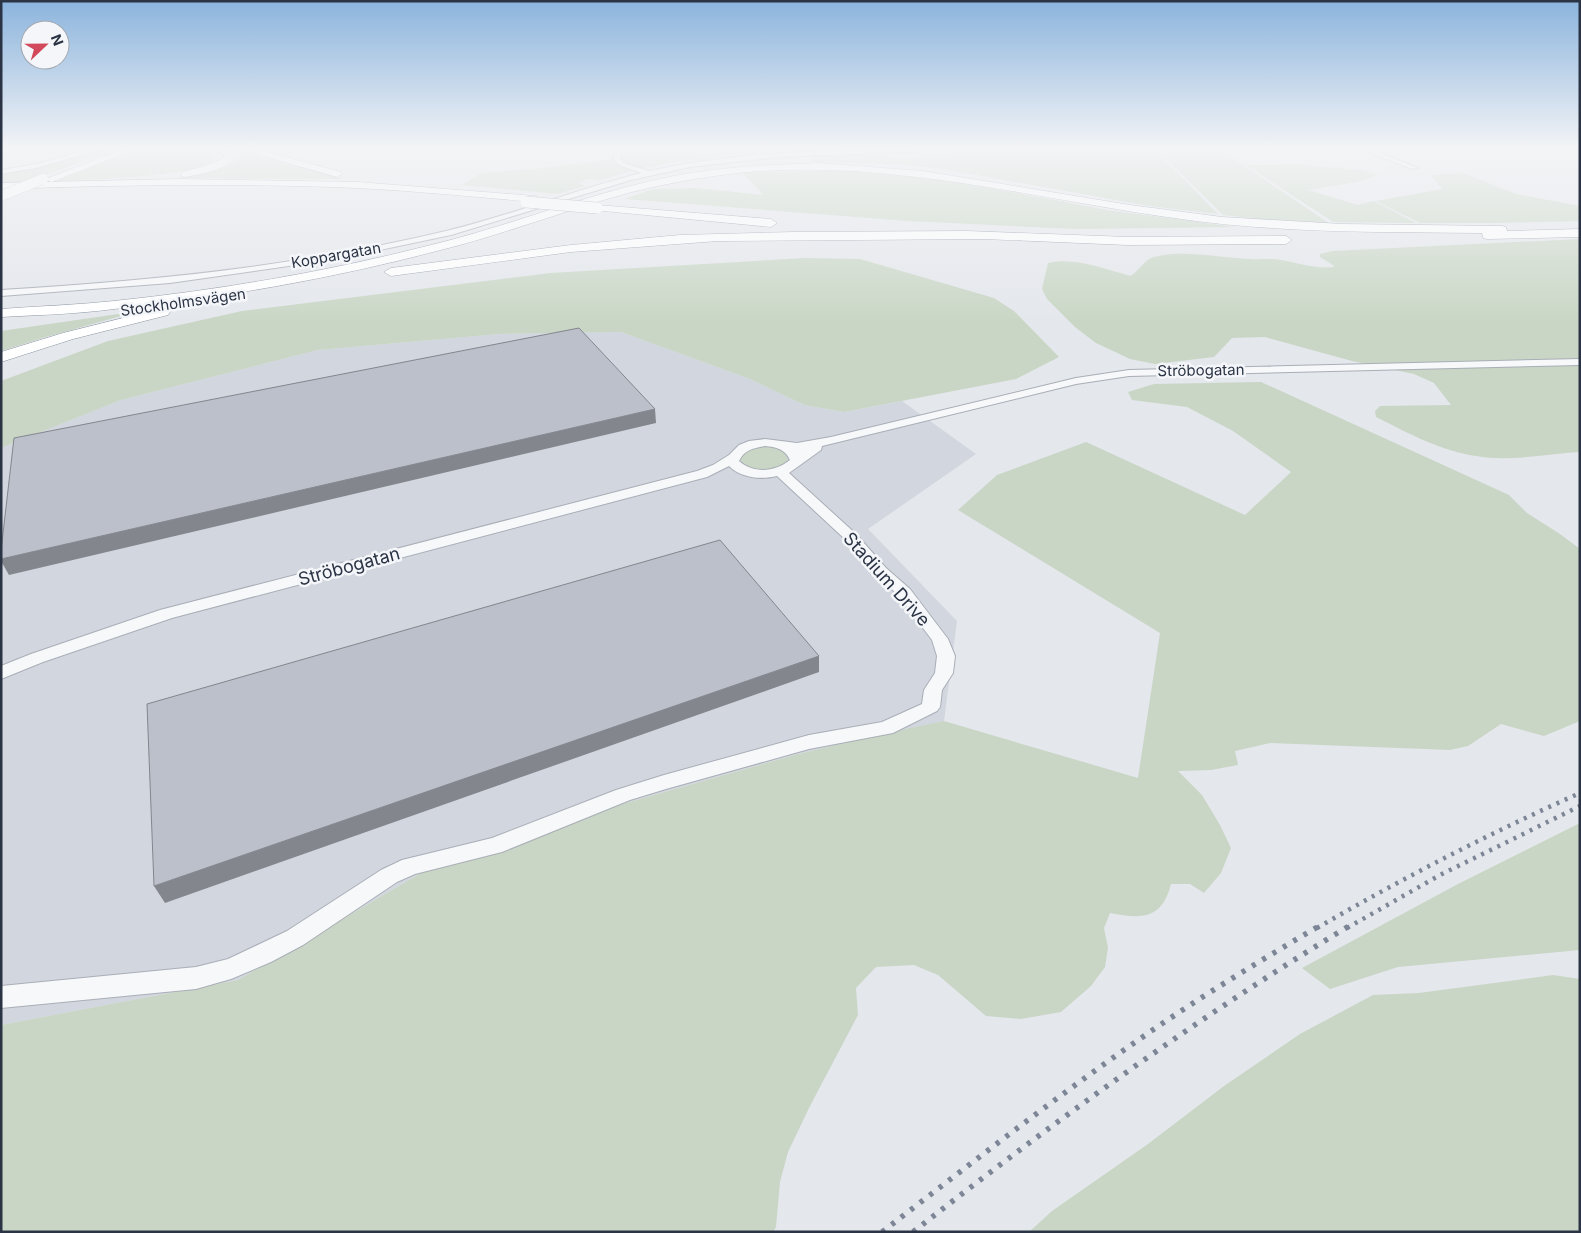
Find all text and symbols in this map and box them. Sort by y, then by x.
north arrow [20,20,70,70]
text: N [48,32,67,48]
street label: Koppargatan [290,238,382,272]
street label: Stockholmsvägen [119,284,247,320]
street label: Ströbogatan [1157,360,1245,380]
street label: Stadium Drive [839,528,935,630]
street label: Ströbogatan [296,542,402,590]

